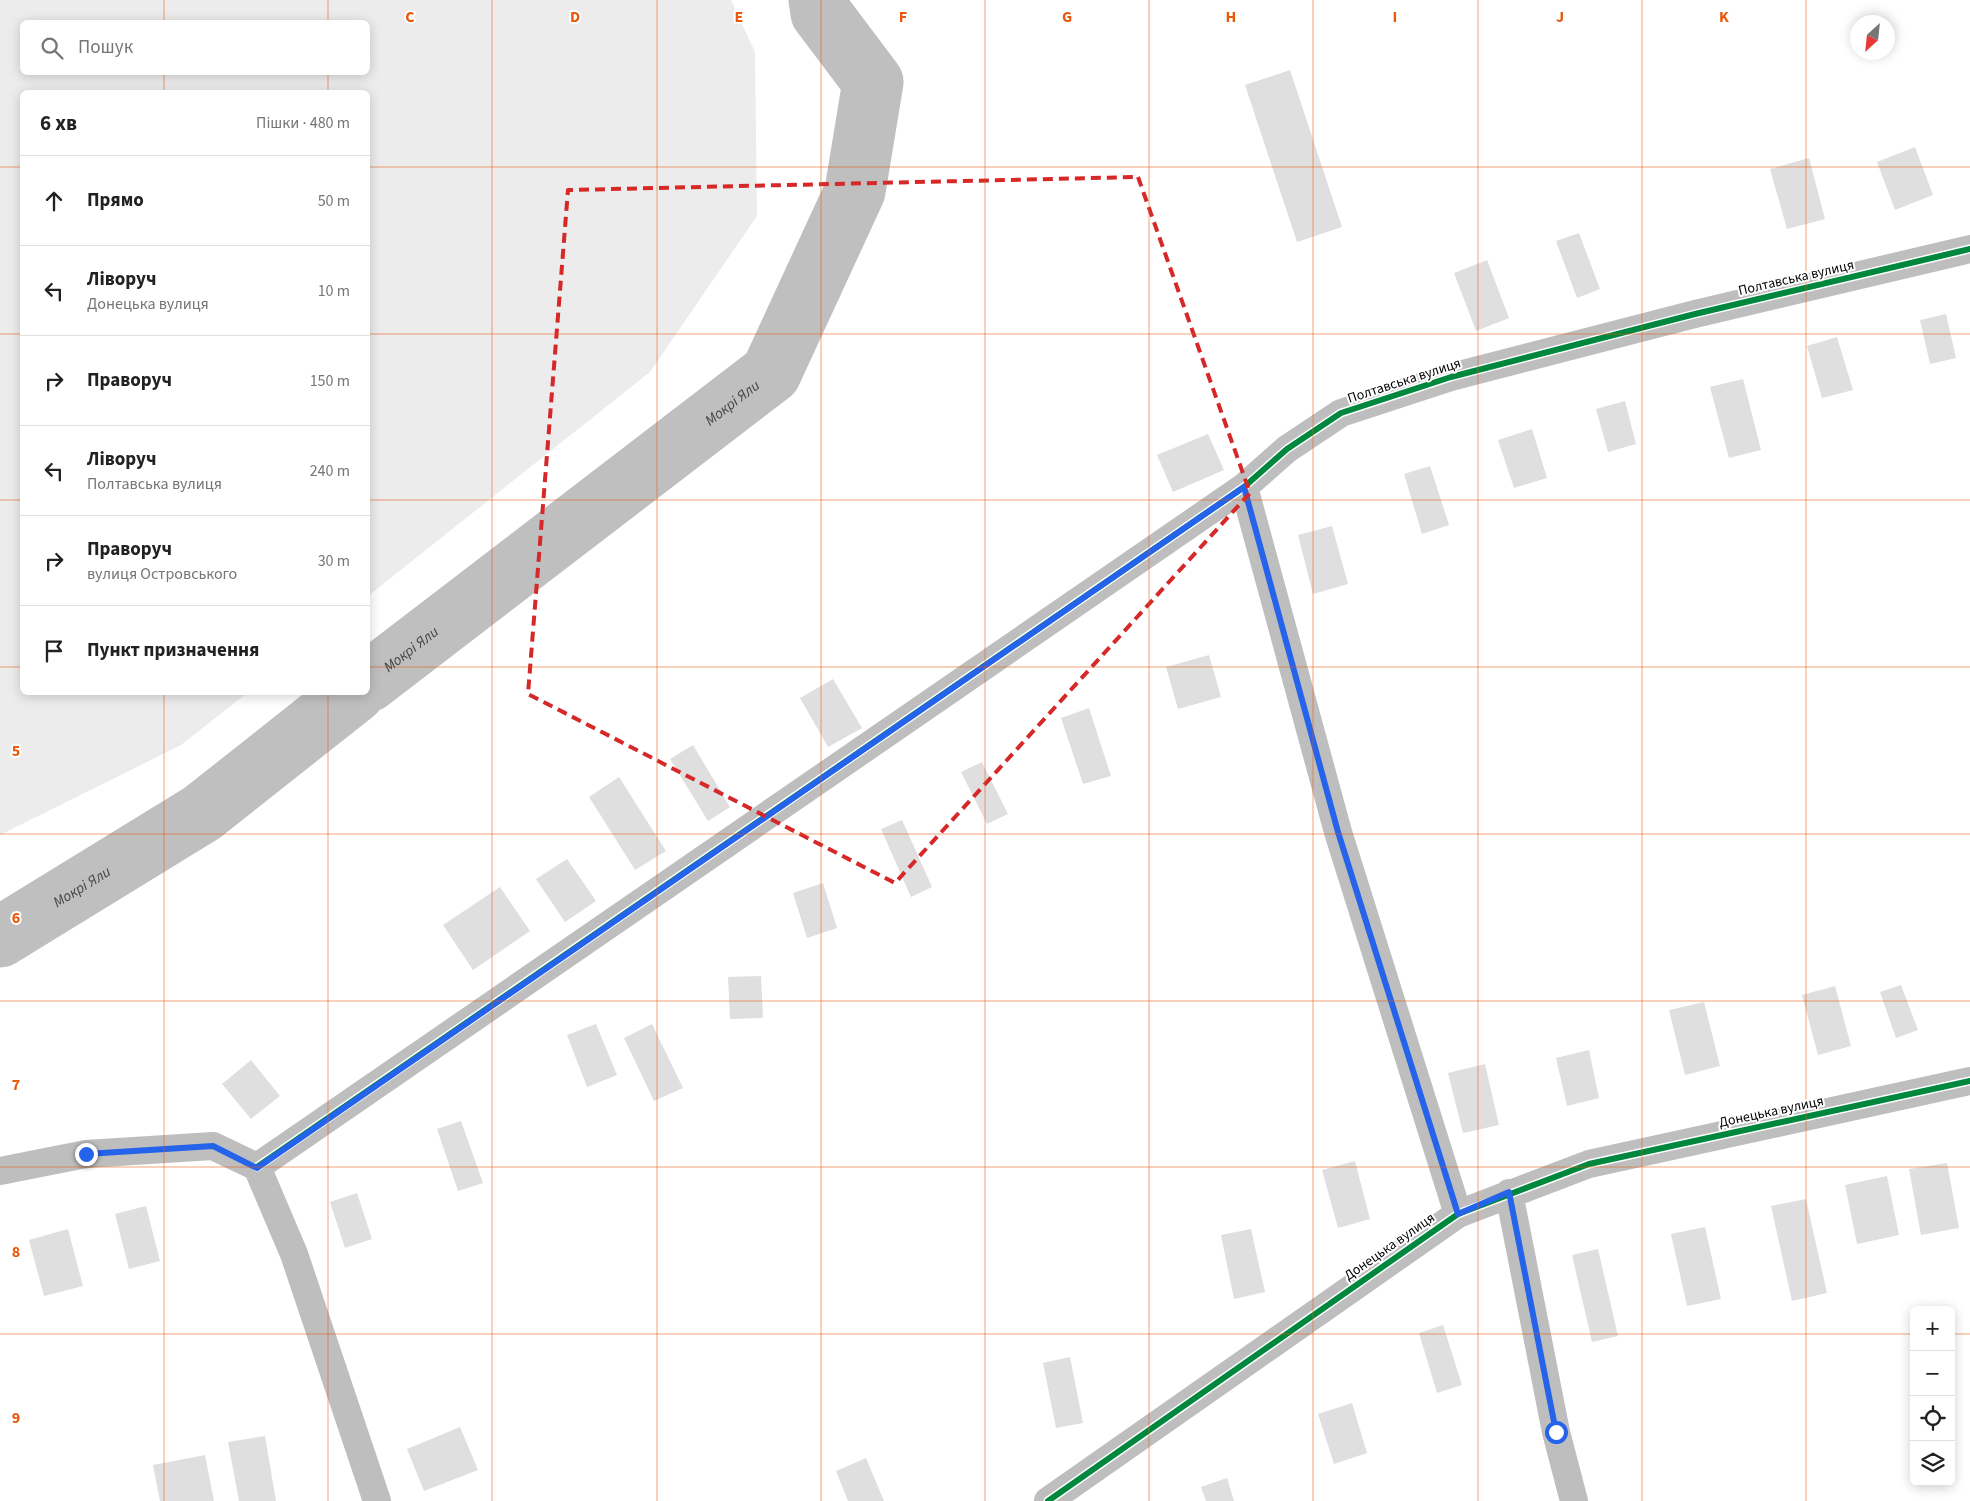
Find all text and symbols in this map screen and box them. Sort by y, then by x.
text: C [405,6,415,28]
text: D [570,6,580,28]
text: E [735,6,743,28]
text: F [899,6,907,28]
text: G [1062,6,1072,28]
text: H [1226,6,1236,28]
text: I [1393,6,1397,28]
text: J [1556,6,1564,28]
text: K [1719,6,1729,28]
north arrow [1850,15,1895,60]
search box [20,20,370,75]
icon: search [38,34,66,62]
text: Пошук [78,34,133,61]
text: 6 хв [40,108,77,138]
text: Пішки · 480 m [256,112,350,134]
icon: ahead [40,187,68,215]
text: Прямо [87,187,144,214]
text: 50 m [318,190,350,212]
street label: Полтавська вулиця [1736,255,1856,301]
text: Ліворуч [87,266,156,293]
icon: left [40,277,68,305]
text: 10 m [318,280,350,302]
text: Донецька вулиця [87,293,209,315]
street label: Полтавська вулиця [1345,353,1464,409]
icon: right [40,367,68,395]
text: Праворуч [87,367,172,394]
text: 150 m [310,370,350,392]
water label: Мокрі Яли [701,375,765,431]
text: Ліворуч [87,446,156,473]
icon: left [40,457,68,485]
text: 240 m [310,460,350,482]
text: Полтавська вулиця [87,473,222,495]
text: Праворуч [87,536,172,563]
icon: right [40,547,68,575]
text: 30 m [318,550,350,572]
text: вулиця Островського [87,563,237,585]
water label: Мокрі Яли [379,622,443,677]
icon: arrive [40,637,68,665]
text: Пункт призначення [87,637,259,664]
text: 5 [12,740,20,762]
water label: Мокрі Яли [49,861,115,913]
text: 6 [12,907,20,929]
text: 7 [12,1074,20,1096]
street label: Донецька вулиця [1717,1091,1825,1133]
route end [75,1143,98,1166]
street label: Донецька вулиця [1340,1208,1439,1286]
text: 8 [12,1241,20,1263]
map controls [1910,1306,1955,1486]
button: + [1910,1306,1955,1351]
button: − [1910,1351,1955,1396]
button: locate [1910,1396,1955,1441]
text: 9 [12,1407,20,1429]
route start [1545,1421,1568,1444]
button: layers [1910,1441,1955,1486]

